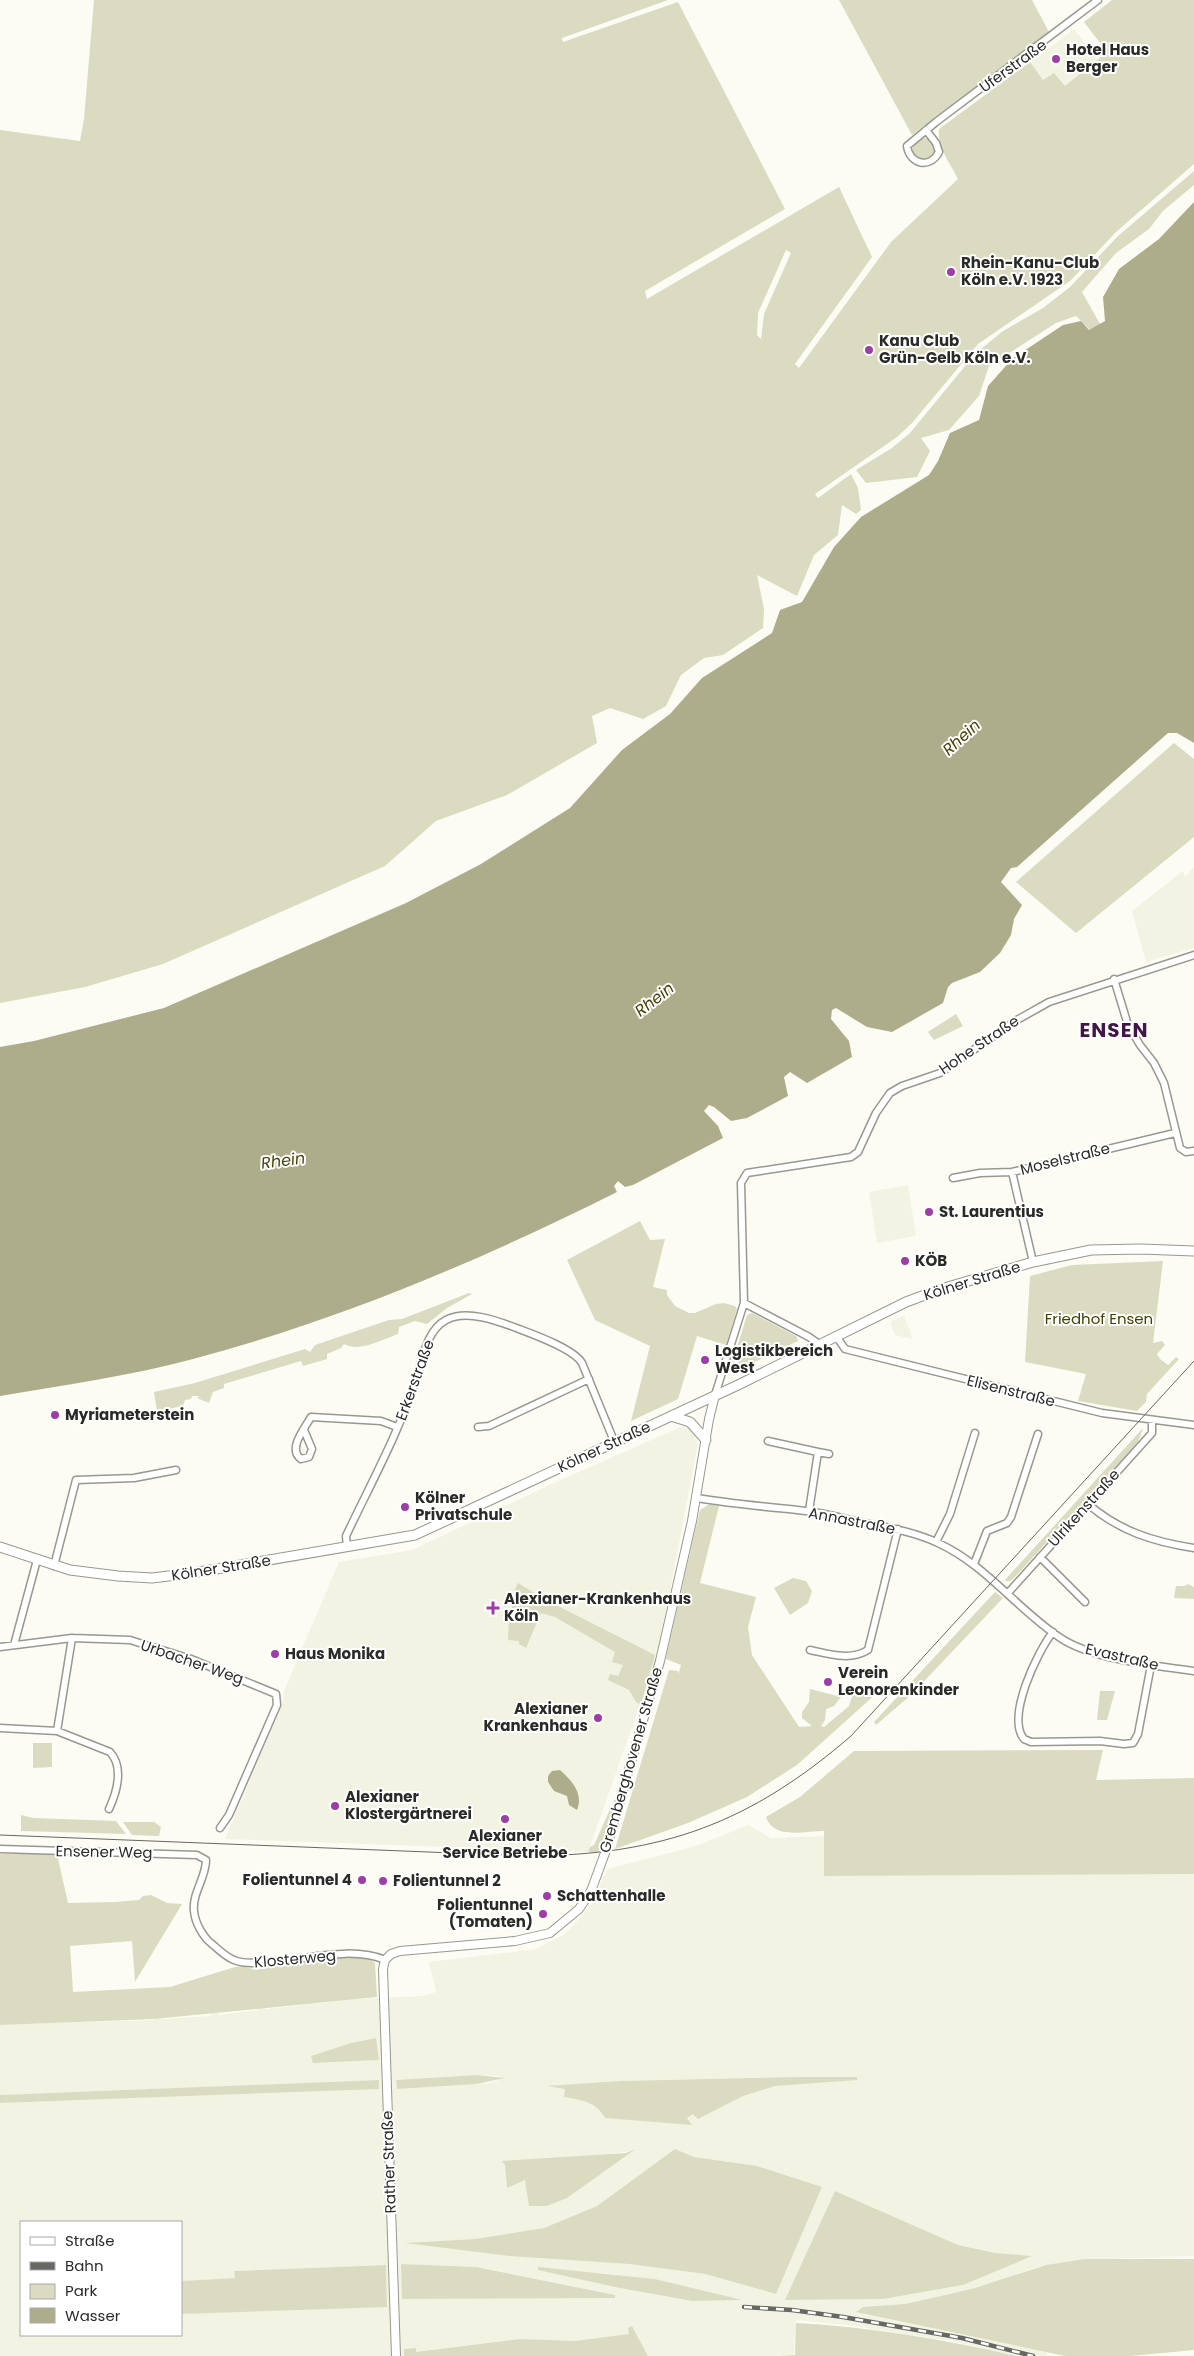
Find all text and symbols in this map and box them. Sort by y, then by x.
street label: Uferstraße [975,34,1051,97]
place label: Hotel Haus Berger [1066,39,1149,77]
marker: Hotel Haus Berger [1050,53,1062,65]
place label: Rhein-Kanu-Club Köln e.V. 1923 [961,252,1099,290]
marker: Rhein-Kanu-Club Köln e.V. 1923 [945,266,957,278]
place label: Kanu Club Grün-Gelb Köln e.V. [879,330,1031,368]
marker: Kanu Club Grün-Gelb Köln e.V. [863,344,875,356]
water label: Rhein [937,714,985,761]
water label: Rhein [630,977,679,1022]
street label: Hohe Straße [935,1010,1023,1079]
district label: ENSEN [1079,1016,1149,1044]
street label: Moselstraße [1018,1137,1112,1180]
water label: Rhein [260,1146,306,1175]
place label: St. Laurentius [939,1201,1044,1222]
marker: St. Laurentius [923,1206,935,1218]
place label: KÖB [915,1250,947,1271]
marker: KÖB [899,1255,911,1267]
street label: Kölner Straße [921,1256,1023,1305]
park label: Friedhof Ensen [1045,1308,1153,1329]
street label: Erkerstraße [390,1337,439,1423]
place label: Logistikbereich West [715,1340,833,1378]
marker: Logistikbereich West [699,1354,711,1366]
street label: Elisenstraße [965,1369,1057,1412]
place label: Myriameterstein [65,1404,194,1425]
marker: Myriameterstein [49,1409,61,1421]
street label: Kölner Straße [554,1416,654,1477]
street label: Ulrikenstraße [1043,1464,1124,1551]
place label: Kölner Privatschule [415,1487,512,1525]
marker: Kölner Privatschule [399,1501,411,1513]
street label: Annastraße [807,1502,897,1539]
street label: Kölner Straße [170,1549,272,1586]
place label: Alexianer-Krankenhaus Köln [504,1588,691,1626]
marker: Alexianer-Krankenhaus Köln [486,1601,500,1615]
street label: Urbacher Weg [138,1634,246,1689]
street label: Evastraße [1083,1638,1161,1675]
place label: Haus Monika [285,1643,385,1664]
marker: Haus Monika [269,1648,281,1660]
place label: Verein Leonorenkinder [838,1662,960,1700]
street label: Gremberghovener Straße [594,1665,667,1855]
marker: Verein Leonorenkinder [822,1676,834,1688]
place label: Alexianer Krankenhaus [483,1698,589,1736]
marker: Alexianer Krankenhaus [592,1712,604,1724]
place label: Alexianer Klostergärtnerei [345,1786,472,1824]
marker: Alexianer Klostergärtnerei [329,1800,341,1812]
marker: Alexianer Service Betriebe [499,1813,511,1825]
place label: Alexianer Service Betriebe [443,1825,567,1863]
street label: Ensener Weg [55,1840,153,1863]
place label: Folientunnel 4 [243,1869,352,1890]
place label: Folientunnel 2 [393,1870,501,1891]
marker: Folientunnel 4 [356,1874,368,1886]
marker: Folientunnel 2 [377,1875,389,1887]
place label: Schattenhalle [557,1885,666,1906]
marker: Schattenhalle [541,1890,553,1902]
place label: Folientunnel (Tomaten) [437,1894,533,1932]
marker: Folientunnel (Tomaten) [537,1908,549,1920]
street label: Klosterweg [253,1944,337,1973]
street label: Rather Straße [376,2110,401,2214]
legend [20,2221,182,2336]
text: Straße [65,2230,115,2251]
text: Bahn [65,2255,104,2276]
text: Park [65,2280,97,2301]
text: Wasser [65,2305,121,2326]

